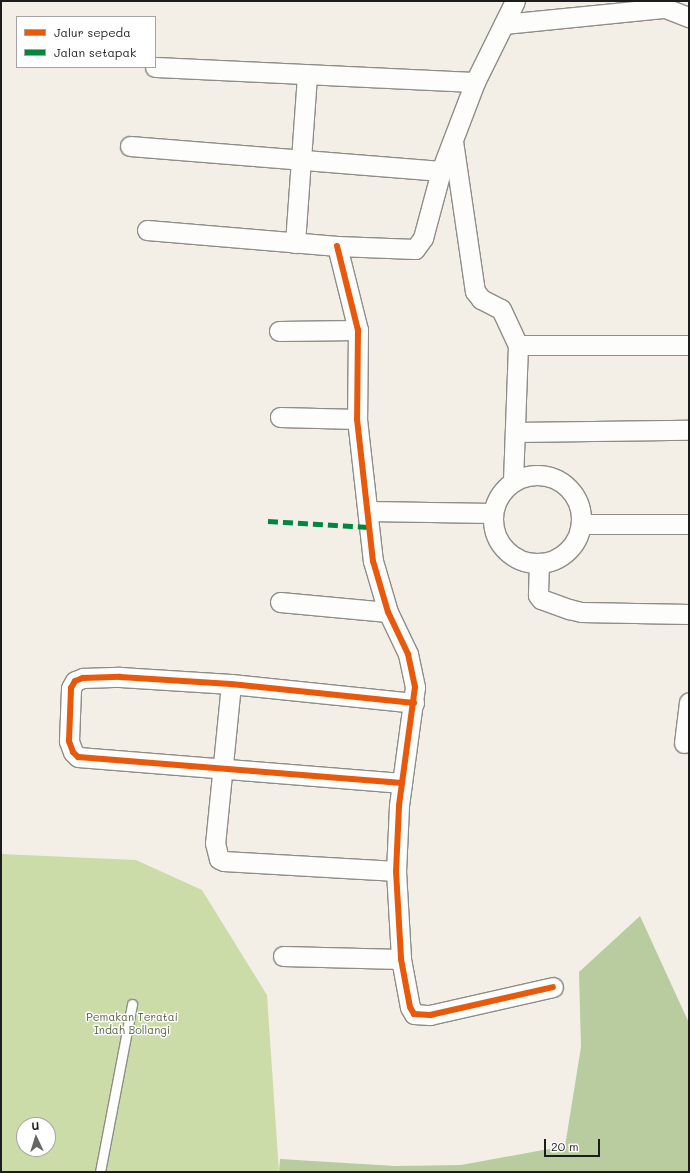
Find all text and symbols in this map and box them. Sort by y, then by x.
legend [16,16,156,68]
text: Jalur sepeda [54,24,131,40]
text: Jalan setapak [54,44,136,60]
park label: Pemakan Teratai Indah Bollangi [86,1011,178,1037]
north arrow [16,1117,56,1157]
text: U [31,1118,40,1133]
scale bar [546,1131,602,1157]
text: 20 m [551,1138,579,1154]

